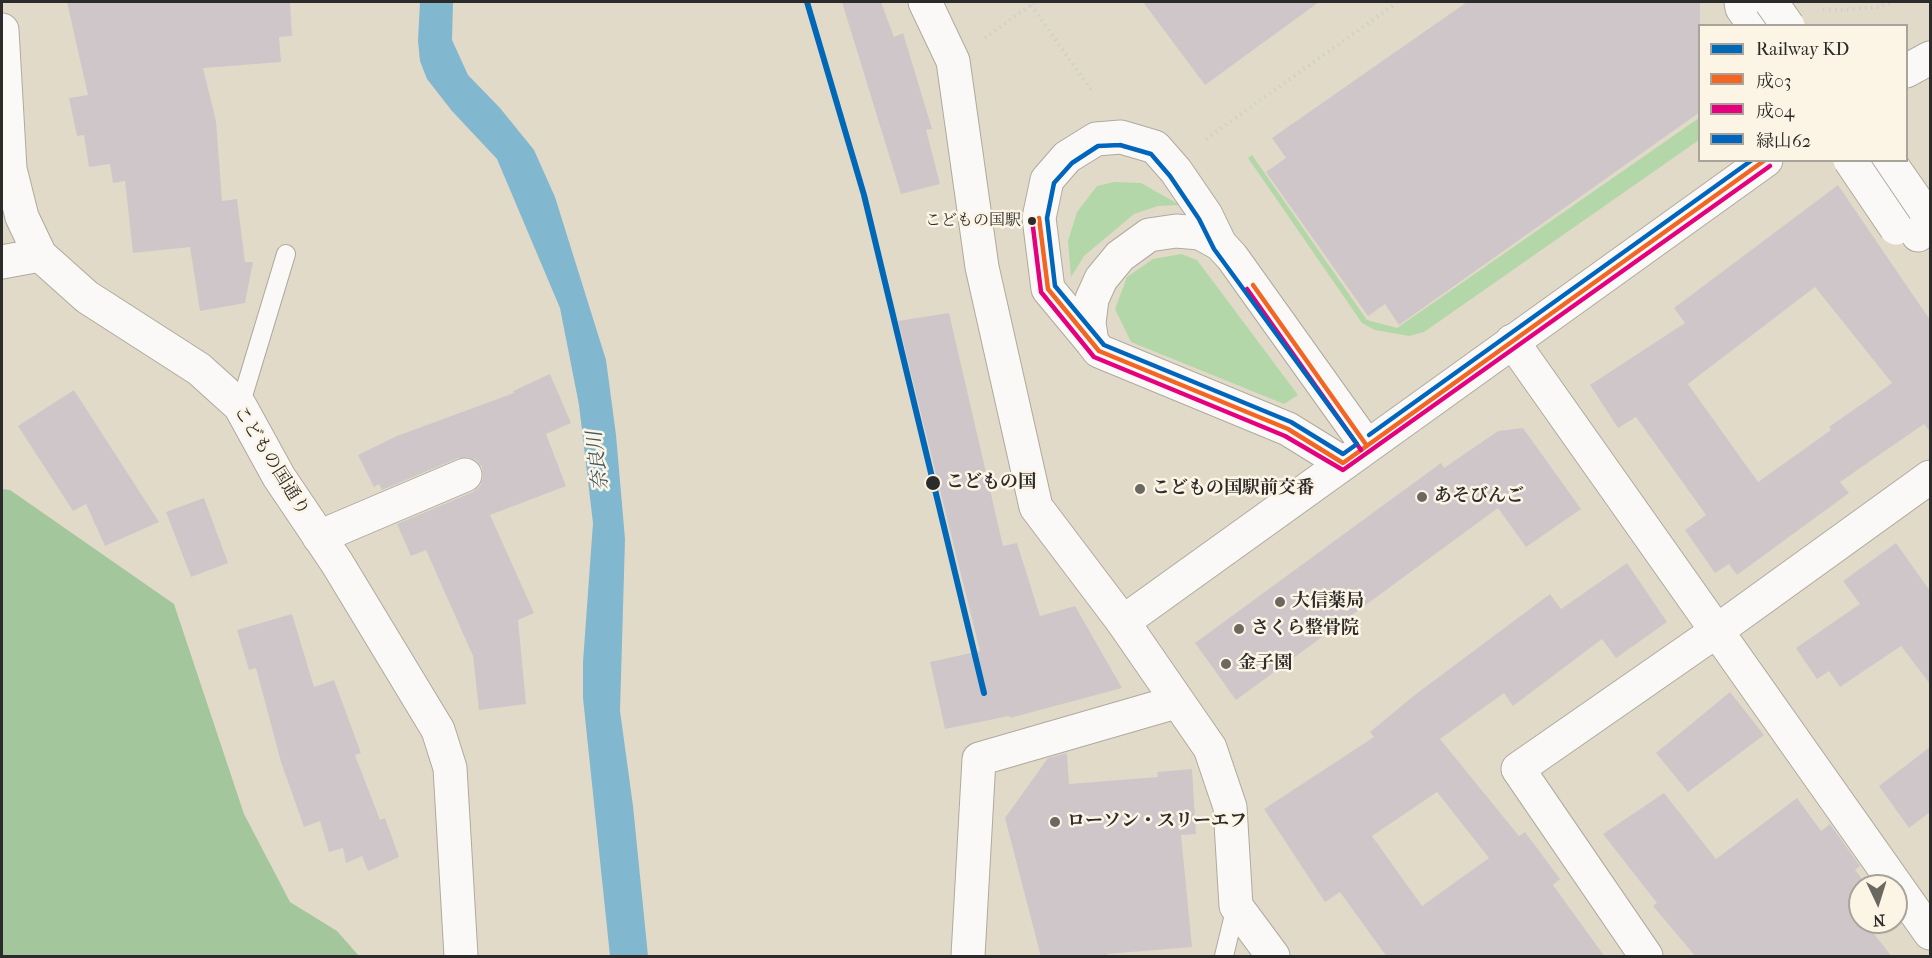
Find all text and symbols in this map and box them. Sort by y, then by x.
legend [1698,24,1908,162]
text: Railway KD [1756,39,1849,60]
text: 成03 [1756,71,1791,92]
text: 成04 [1756,101,1794,122]
text: 緑山62 [1756,131,1811,152]
place label: こどもの国駅 [925,211,1021,231]
marker: こどもの国駅 [1026,215,1038,227]
street label: こどもの国通り [228,402,314,520]
water label: 奈良川 [583,430,615,492]
place label: こどもの国 [946,472,1036,494]
marker: こどもの国 [924,474,942,492]
place label: こどもの国駅前交番 [1152,478,1314,500]
marker: こどもの国駅前交番 [1133,482,1147,496]
place label: あそびんご [1434,486,1524,508]
marker: あそびんご [1415,490,1429,504]
place label: 大信薬局 [1292,591,1364,613]
marker: 大信薬局 [1273,595,1287,609]
place label: さくら整骨院 [1251,618,1359,640]
marker: さくら整骨院 [1232,622,1246,636]
place label: 金子園 [1238,653,1292,675]
marker: 金子園 [1219,657,1233,671]
place label: ローソン・スリーエフ [1067,811,1247,833]
marker: ローソン・スリーエフ [1048,815,1062,829]
north arrow [1848,874,1908,934]
text: N [1872,911,1886,930]

